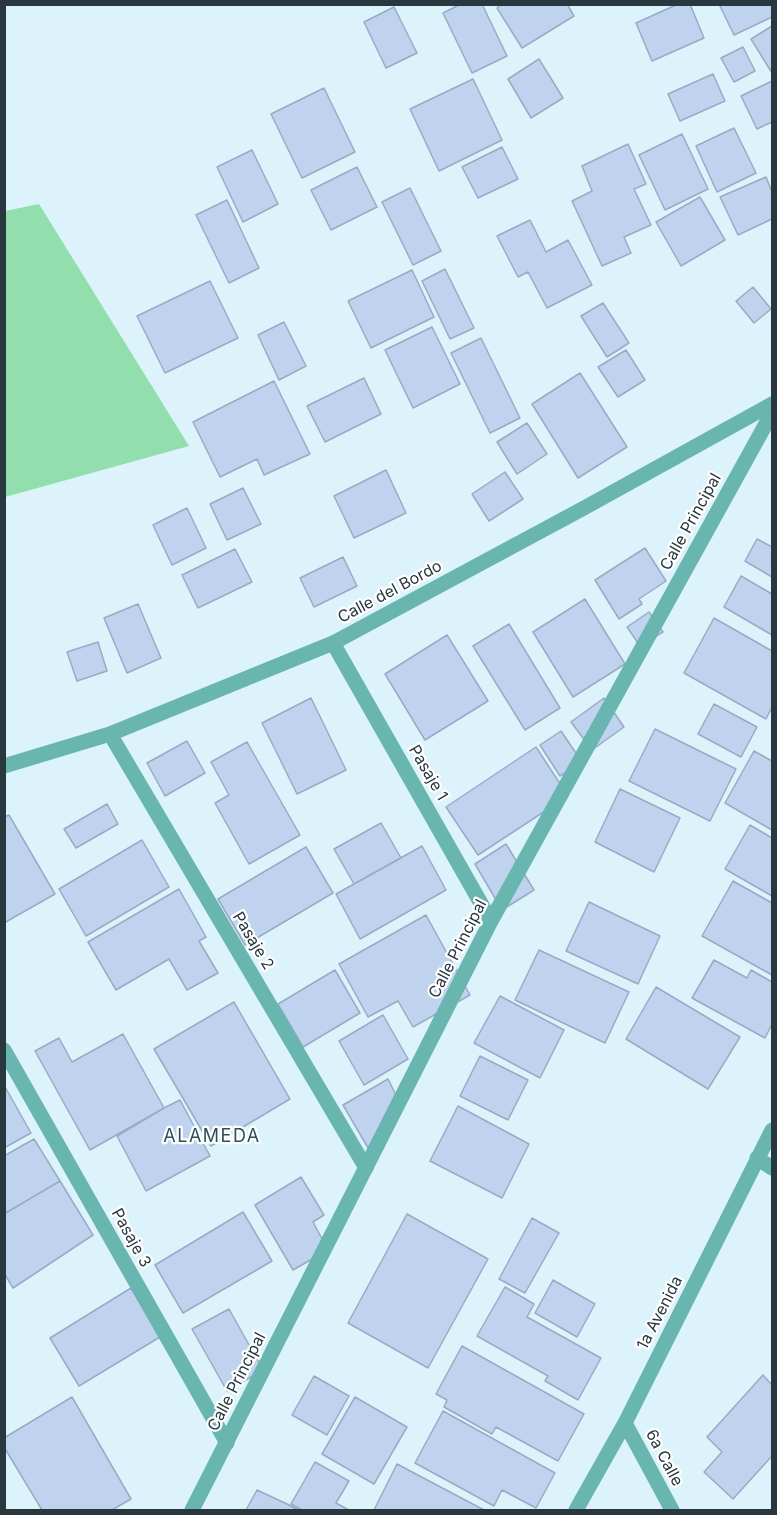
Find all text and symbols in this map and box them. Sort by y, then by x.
street label: Calle Principal [656,470,726,574]
street label: Calle del Bordo [335,557,445,627]
street label: Pasaje 1 [404,742,452,804]
street label: Calle Principal [425,897,491,1001]
street label: Pasaje 2 [228,909,278,973]
district label: ALAMEDA [163,1126,261,1148]
street label: Pasaje 3 [107,1205,155,1271]
street label: 1a Avenida [633,1273,687,1353]
street label: Calle Principal [204,1330,270,1434]
street label: 6a Calle [641,1426,687,1490]

